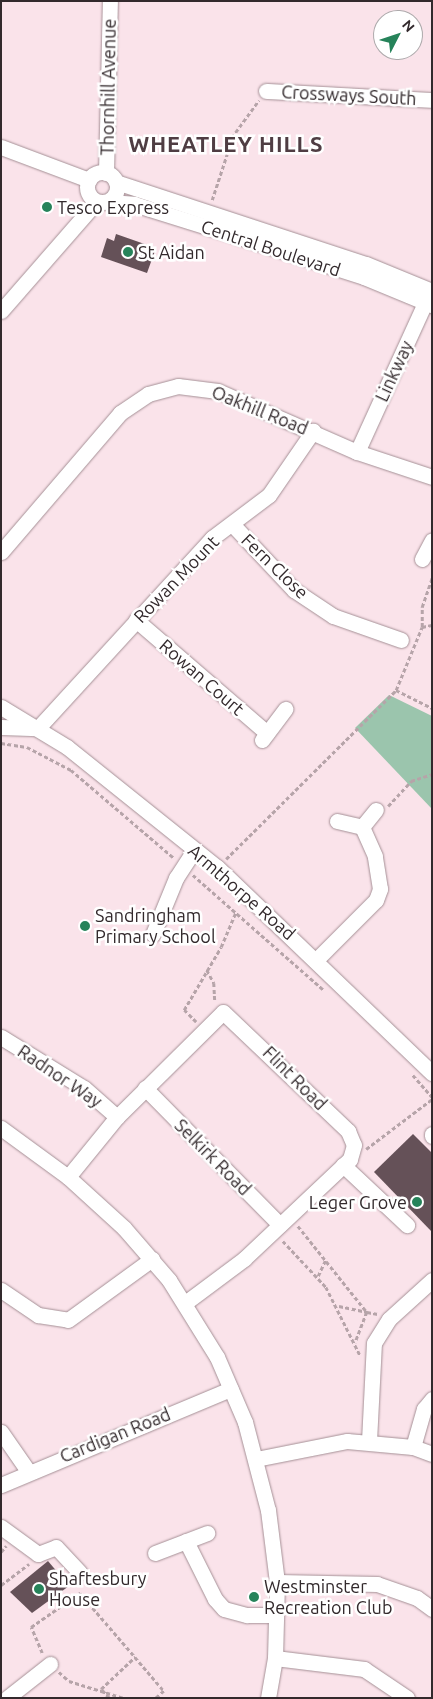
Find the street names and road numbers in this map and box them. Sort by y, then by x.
street label: Thornhill Avenue [96,18,120,156]
street label: Crossways South [281,81,417,109]
street label: Central Boulevard [199,215,343,281]
street label: Linkway [371,337,417,405]
street label: Oakhill Road [209,381,311,439]
street label: Fern Close [237,529,313,603]
street label: Rowan Mount [129,531,223,627]
street label: Rowan Court [155,634,249,720]
street label: Armthorpe Road [184,840,300,944]
street label: Radnor Way [14,1040,106,1112]
street label: Flint Road [259,1042,331,1114]
street label: Selkirk Road [170,1114,256,1200]
street label: Cardigan Road [56,1403,174,1467]

